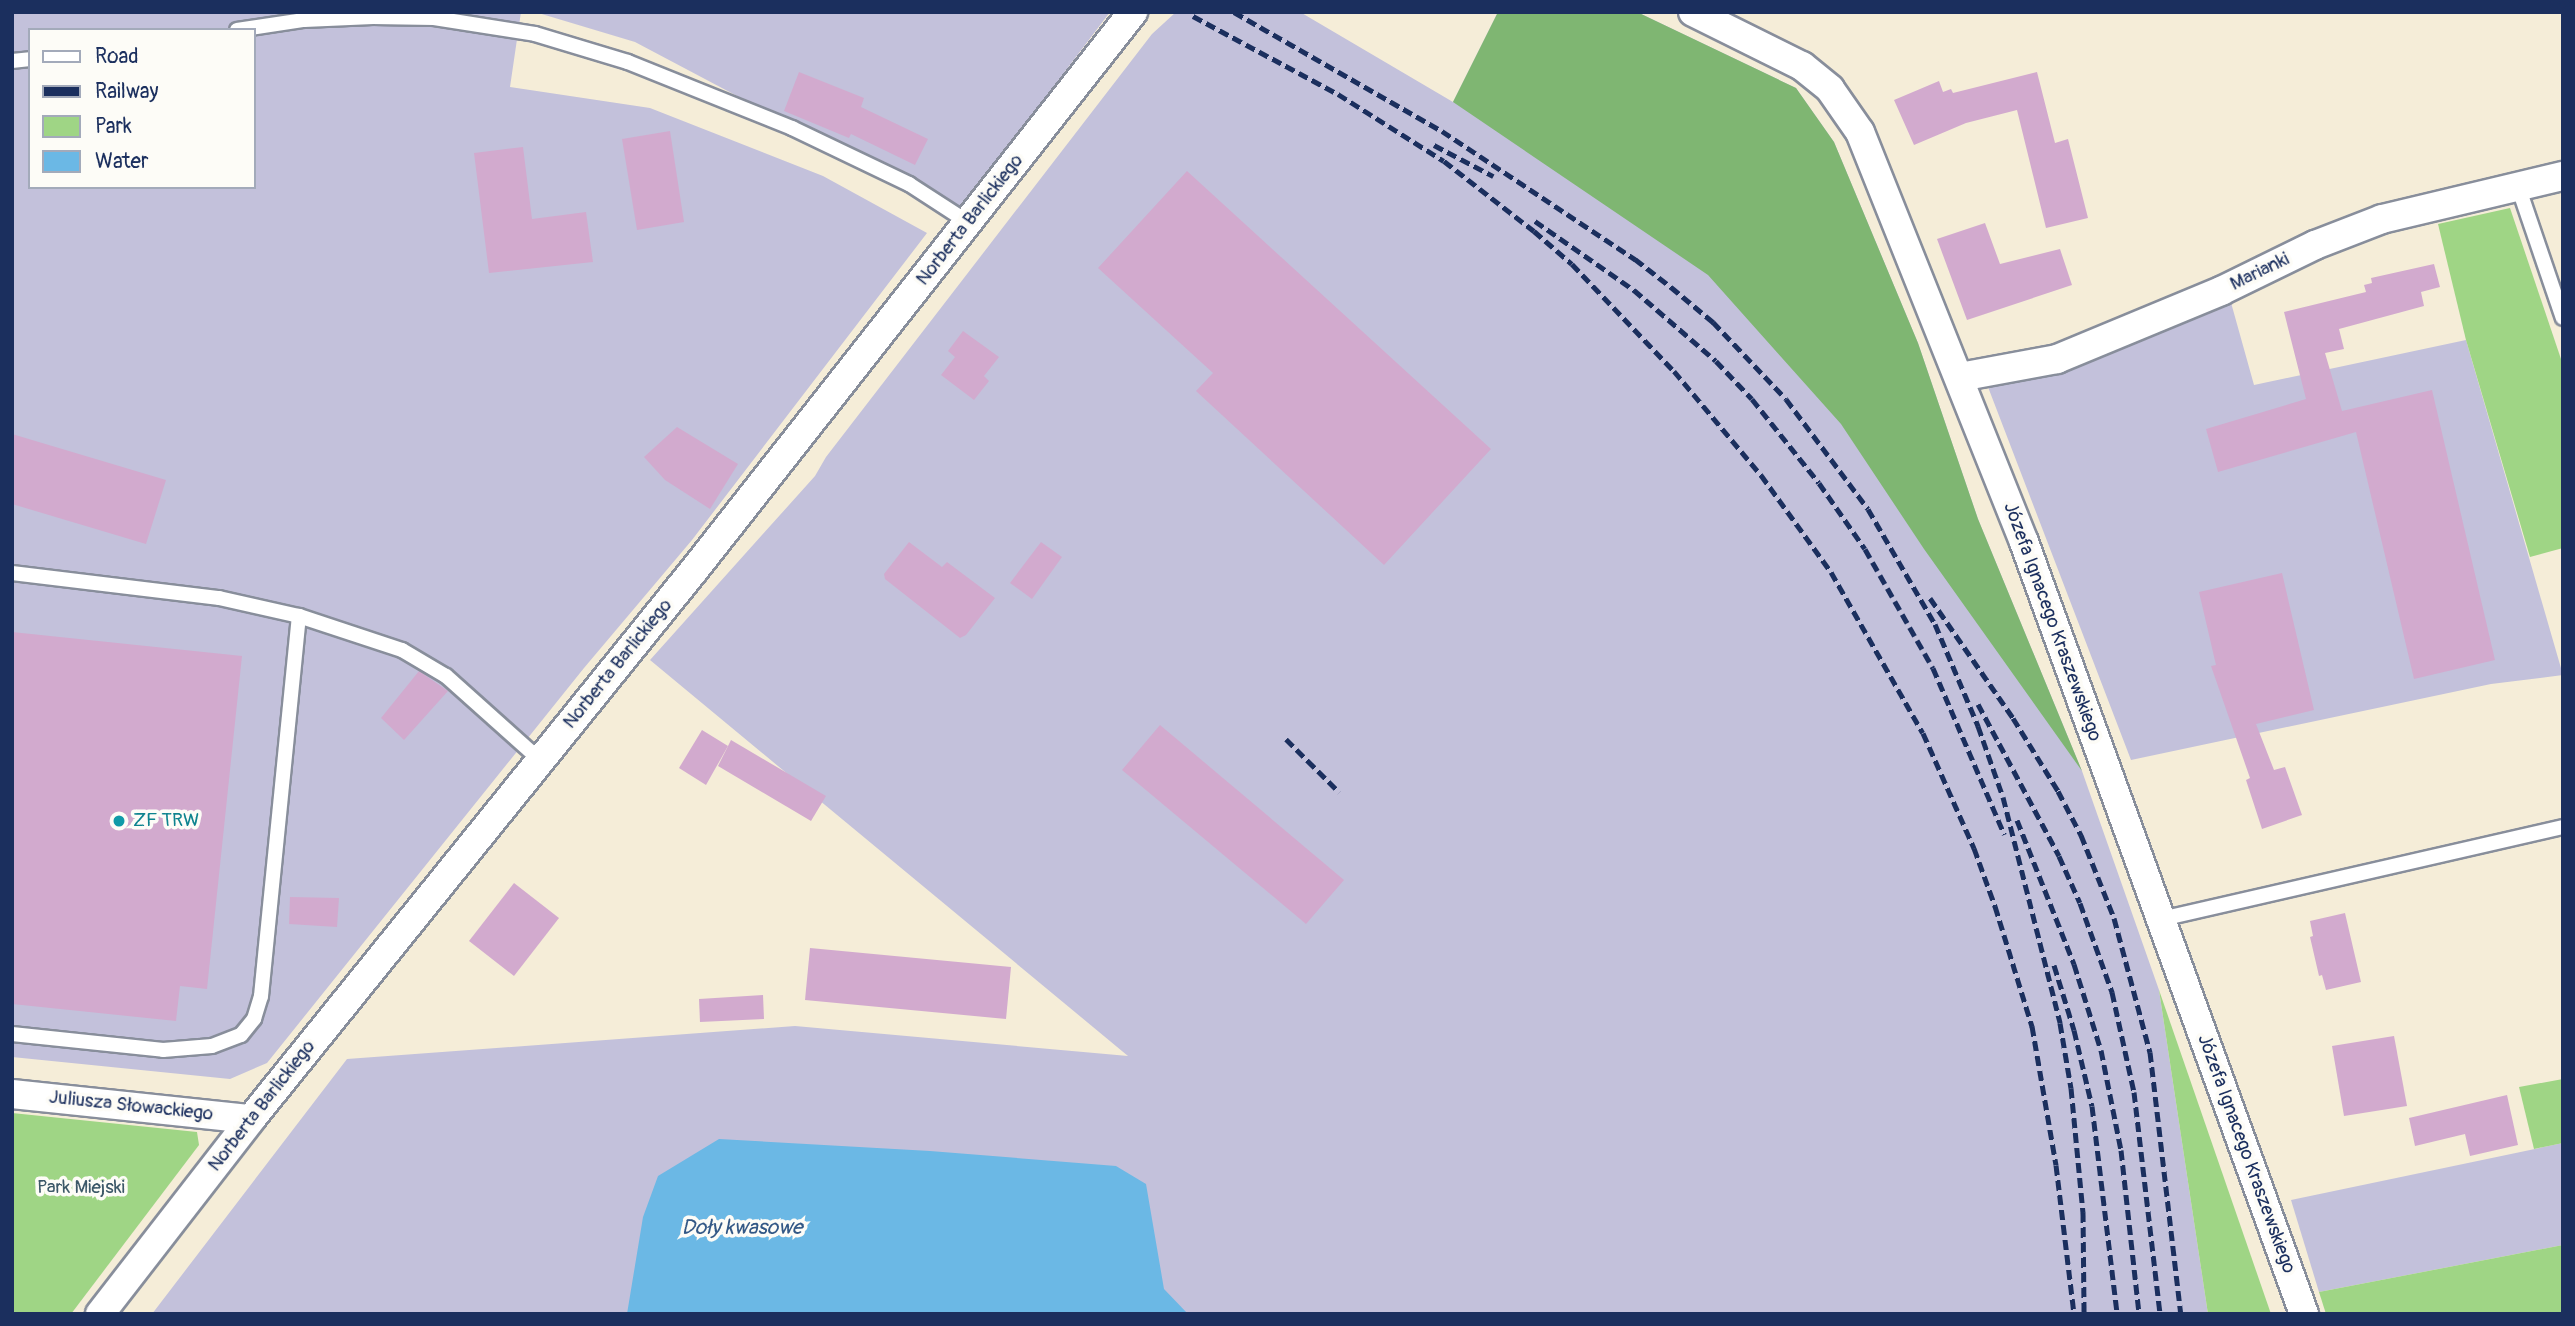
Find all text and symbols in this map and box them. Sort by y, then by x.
legend [28,28,256,189]
text: Road [95,43,139,70]
text: Railway [95,78,159,105]
text: Park [95,113,132,140]
text: Water [95,148,148,175]
street label: Norberta Barlickiego [912,150,1028,290]
street label: Marianki [2227,248,2293,296]
street label: Józefa Ignacego Kraszewskiego [1998,499,2106,745]
street label: Norberta Barlickiego [559,595,677,733]
place label: ZF TRW [133,810,199,832]
marker: ZF TRW [111,813,127,829]
street label: Józefa Ignacego Kraszewskiego [2192,1031,2300,1277]
street label: Norberta Barlickiego [204,1036,320,1176]
street label: Juliusza Słowackiego [48,1086,214,1126]
park label: Park Miejski [37,1177,125,1199]
water label: Doły kwasowe [682,1215,802,1241]

